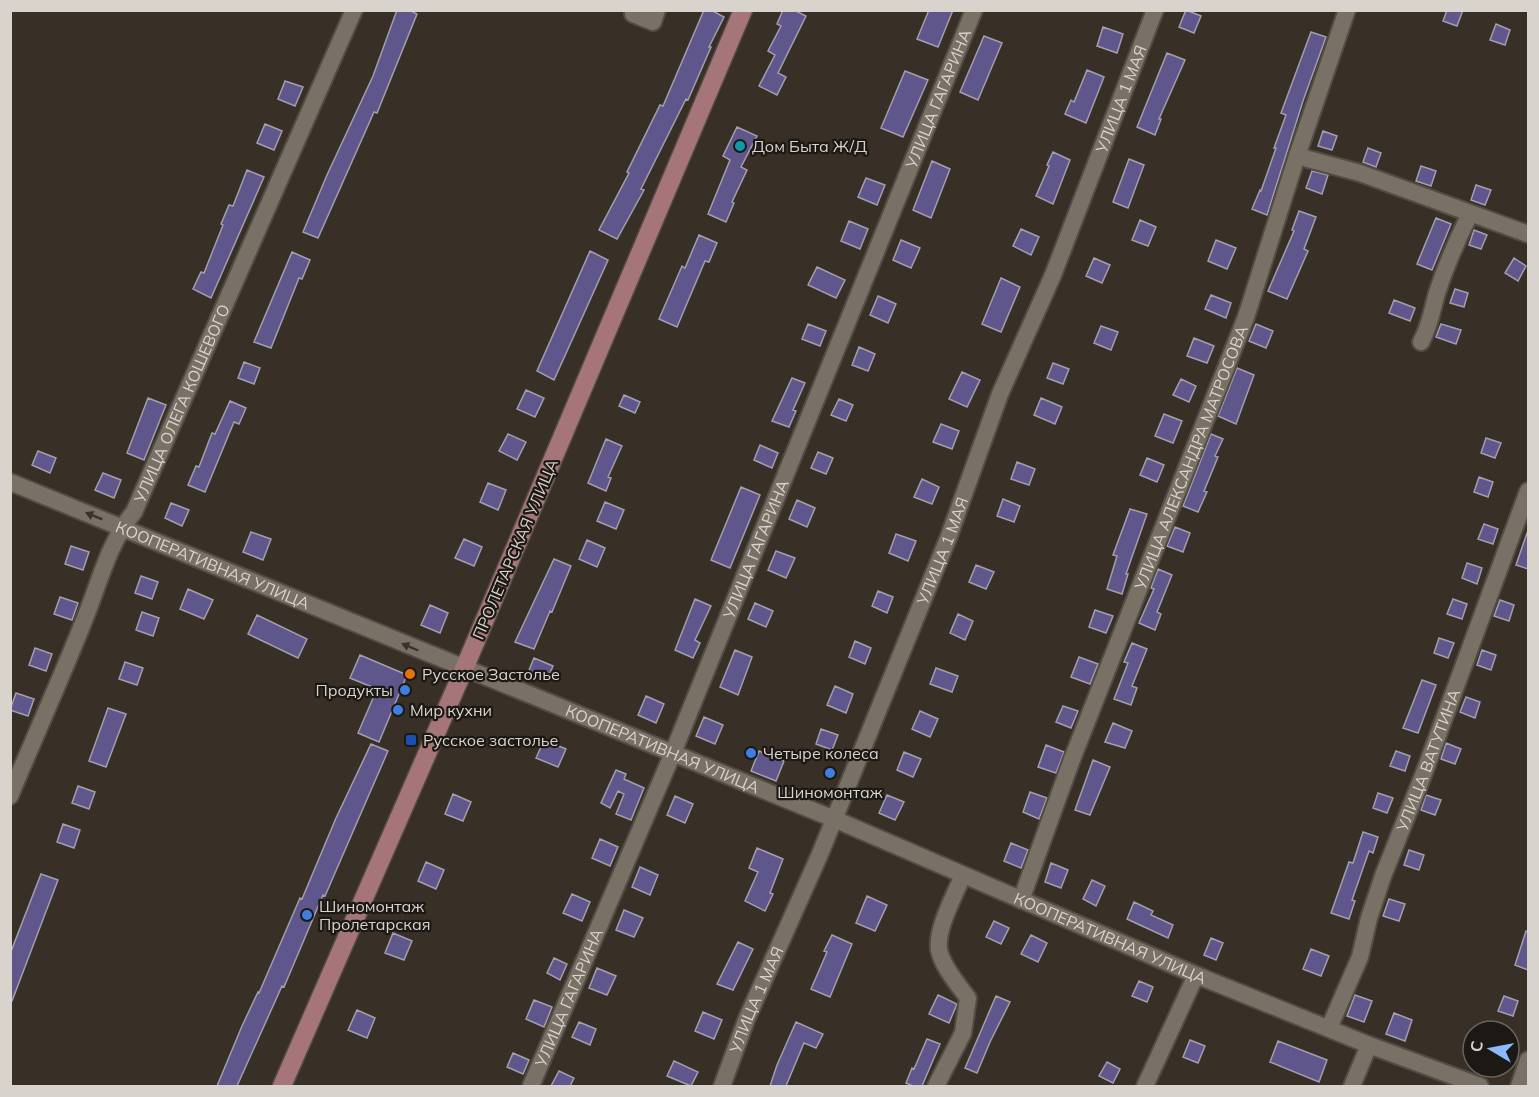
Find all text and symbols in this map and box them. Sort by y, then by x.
street label: УЛИЦА ГАГАРИНА [901,26,975,172]
street label: УЛИЦА 1 МАЯ [1091,42,1151,157]
place label: Дом Быта Ж/Д [752,136,867,156]
marker: Дом Быта Ж/Д [733,139,747,153]
street label: УЛИЦА ОЛЕГА КОШЕВОГО [129,301,234,507]
street label: УЛИЦА АЛЕКСАНДРА МАТРОСОВА [1129,322,1252,593]
street label: ПРОЛЕТАРСКАЯ УЛИЦА [468,456,562,642]
street label: УЛИЦА ГАГАРИНА [718,476,793,623]
street label: УЛИЦА 1 МАЯ [912,494,972,608]
one-way arrow [85,511,103,520]
street label: КООПЕРАТИВНАЯ УЛИЦА [113,516,313,614]
one-way arrow [401,642,419,651]
place label: Русское Застолье [422,664,560,684]
marker: Русское Застолье [403,667,417,681]
place label: Продукты [316,680,393,700]
marker: Продукты [398,683,412,697]
street label: УЛИЦА ВАТУТИНА [1391,686,1464,835]
place label: Мир кухни [410,700,492,720]
street label: КООПЕРАТИВНАЯ УЛИЦА [563,700,763,798]
marker: Мир кухни [391,703,405,717]
place label: Русское застолье [423,730,559,750]
marker: Русское застолье [404,733,418,747]
place label: Четыре колеса [763,743,879,763]
marker: Четыре колеса [744,746,758,760]
marker: Шиномонтаж [823,766,837,780]
place label: Шиномонтаж [777,782,883,802]
street label: КООПЕРАТИВНАЯ УЛИЦА [1011,888,1210,988]
place label: Шиномонтаж Пролетарская [319,896,430,934]
marker: Шиномонтаж Пролетарская [300,908,314,922]
street label: УЛИЦА ГАГАРИНА [530,925,607,1071]
street label: УЛИЦА 1 МАЯ [725,943,788,1057]
north arrow [1461,1019,1521,1079]
text: С [1465,1039,1487,1054]

